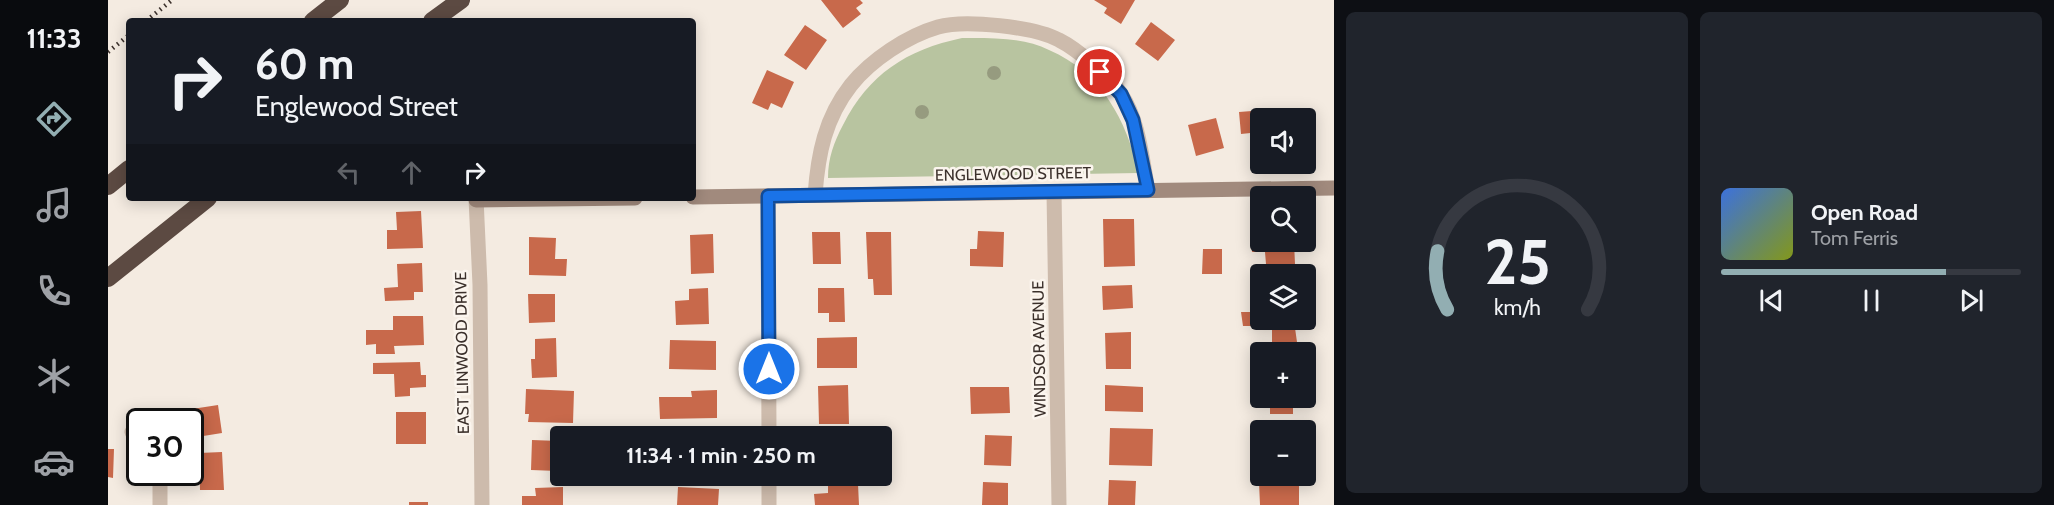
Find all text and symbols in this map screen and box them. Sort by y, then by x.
text: 11:33 [26,22,82,55]
text: 60 m [255,38,354,90]
icon: right [156,42,234,120]
pin [1074,46,1125,97]
icon: arrive [1083,55,1116,88]
text: Englewood Street [255,90,458,123]
icon: directions [33,98,75,140]
map controls [1250,108,1316,486]
button: sound [1250,108,1316,174]
icon: left [332,156,365,189]
icon: ahead [395,156,428,189]
icon: right [458,156,491,189]
street label: ENGLEWOOD STREET [935,163,1092,185]
icon: music [33,184,75,226]
button: search [1250,186,1316,252]
text: Open Road [1811,199,1918,226]
text: 25 [1484,224,1550,300]
text: Tom Ferris [1811,226,1898,250]
button: layers [1250,264,1316,330]
icon: phone [33,270,75,312]
street label: EAST LINWOOD DRIVE [451,271,473,434]
street label: WINDSOR AVENUE [1028,280,1050,417]
icon: previous [1755,284,1788,317]
icon: pause [1855,284,1888,317]
icon: next [1955,284,1988,317]
text: km/h [1494,294,1540,320]
position arrow [737,337,801,401]
button: + [1250,342,1316,408]
icon: climate [33,355,75,397]
speed limit sign: 30 [126,408,204,486]
button: − [1250,420,1316,486]
icon: car [33,441,75,483]
text: 11:34 · 1 min · 250 m [626,442,816,469]

